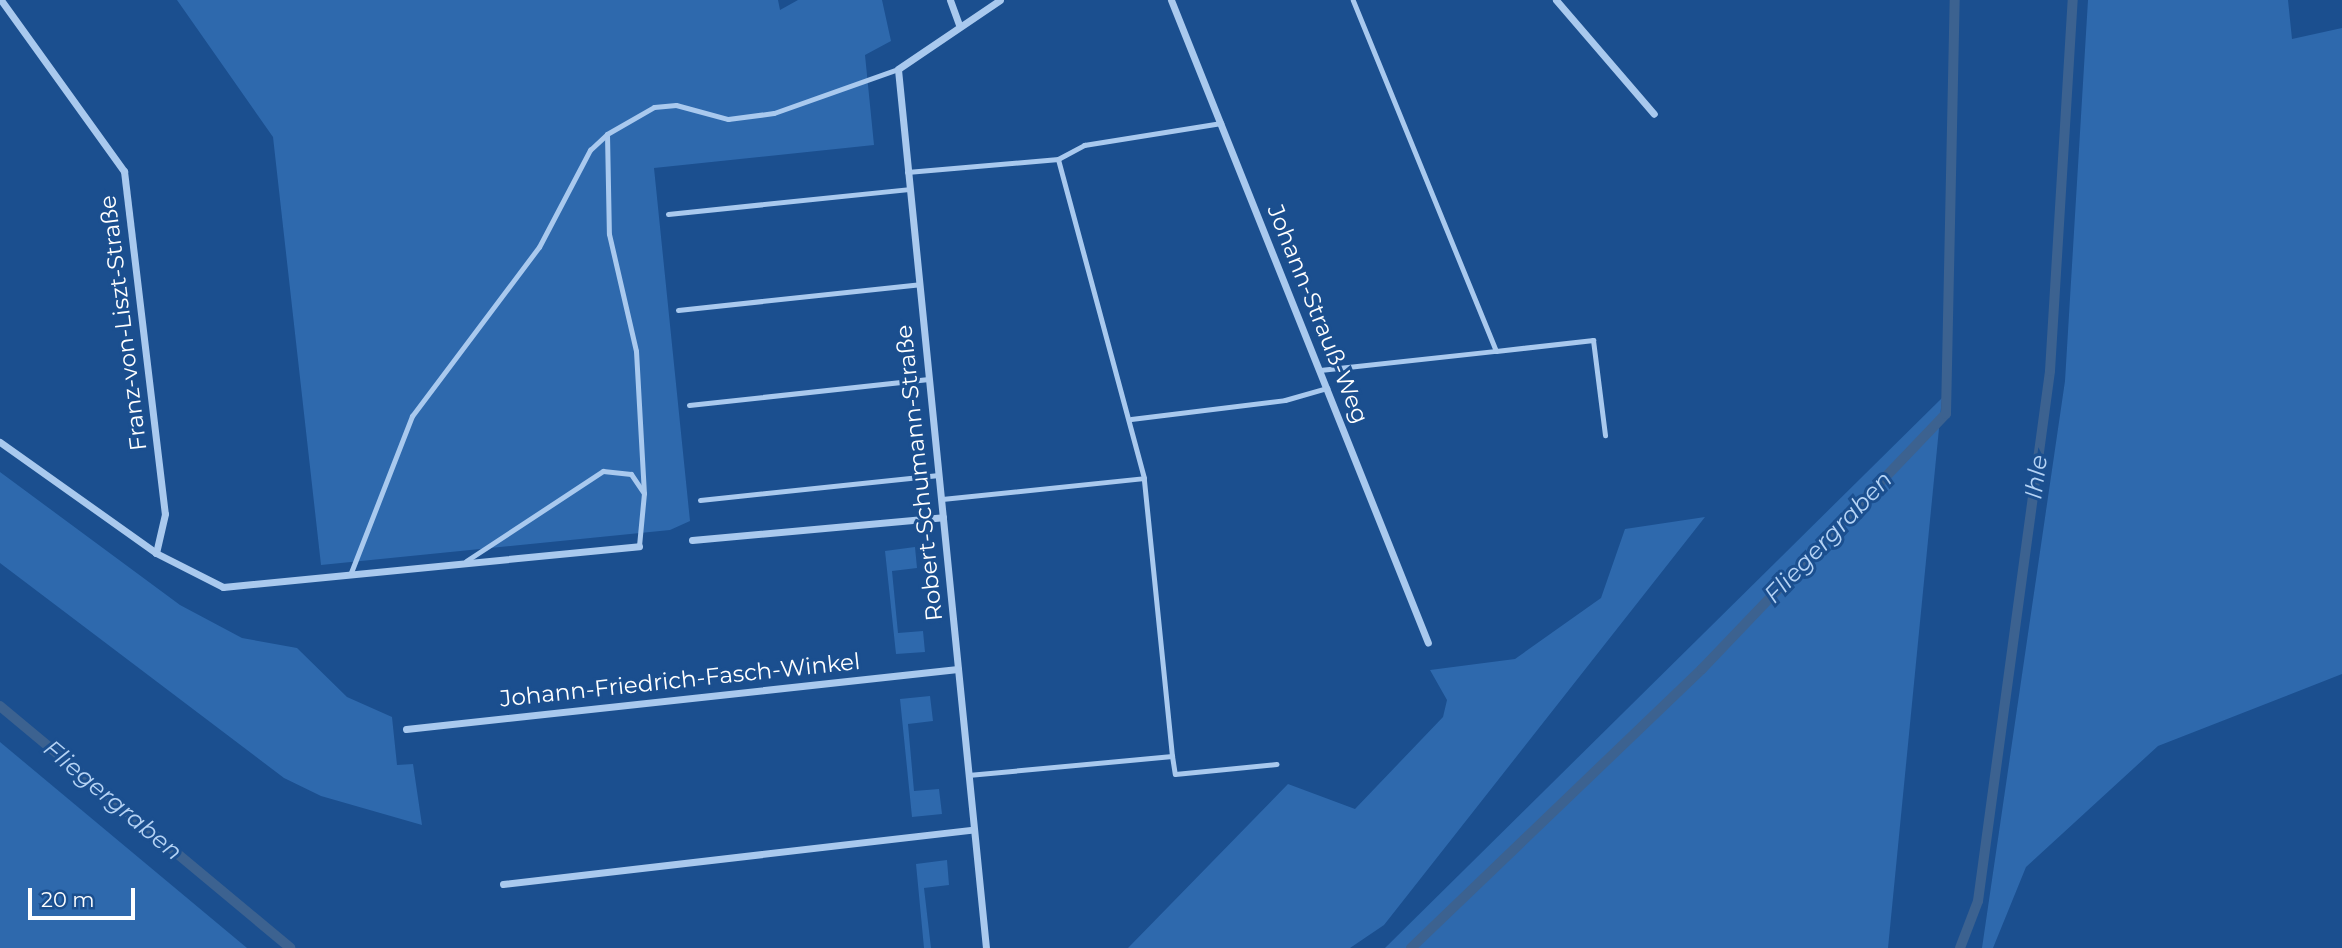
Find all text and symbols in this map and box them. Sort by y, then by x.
street label: Franz-von-Liszt-Straße [94,194,152,452]
street label: Johann-Strauß-Weg [1262,201,1374,427]
street label: Robert-Schumann-Straße [890,324,948,622]
water label: Ihle [2019,453,2053,501]
water label: Fliegergraben [1758,465,1898,609]
street label: Johann-Friedrich-Fasch-Winkel [499,647,861,713]
water label: Fliegergraben [38,734,188,866]
scale bar [32,874,138,918]
text: 20 m [41,887,95,912]

